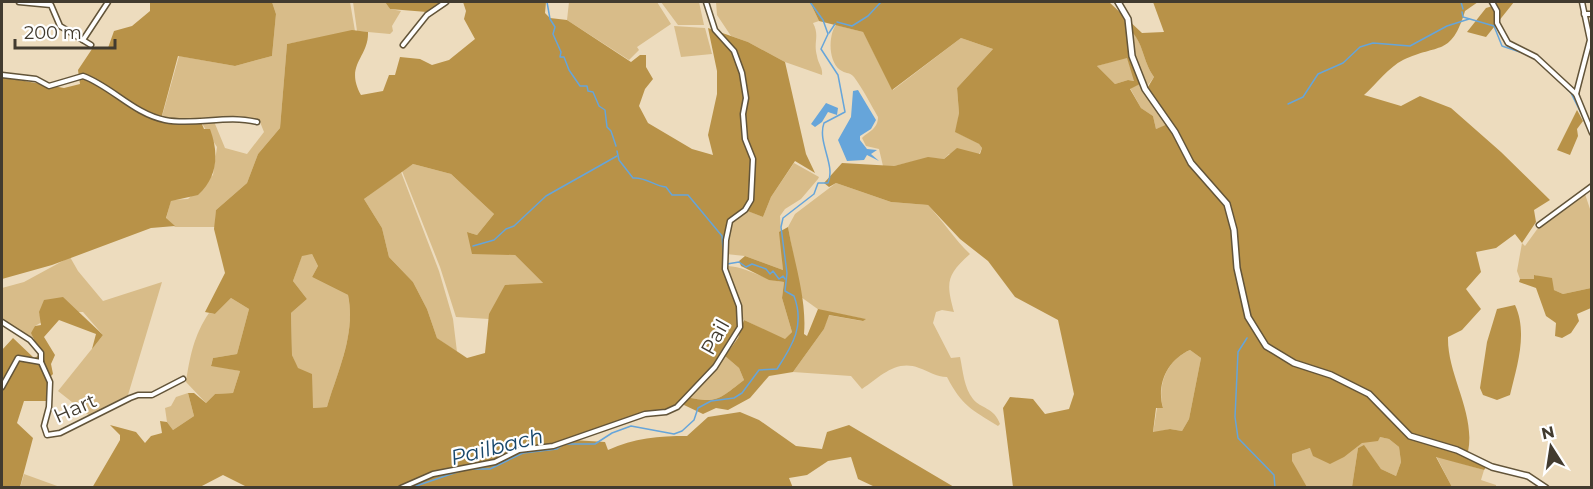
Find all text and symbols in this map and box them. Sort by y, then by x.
scale bar [15,12,116,50]
text: 200 m [24,22,82,44]
street label: Pail [696,315,734,359]
street label: Hart [50,388,100,428]
north arrow [1521,417,1581,477]
text: N [1540,422,1556,443]
water label: Pailbach [448,423,546,470]

